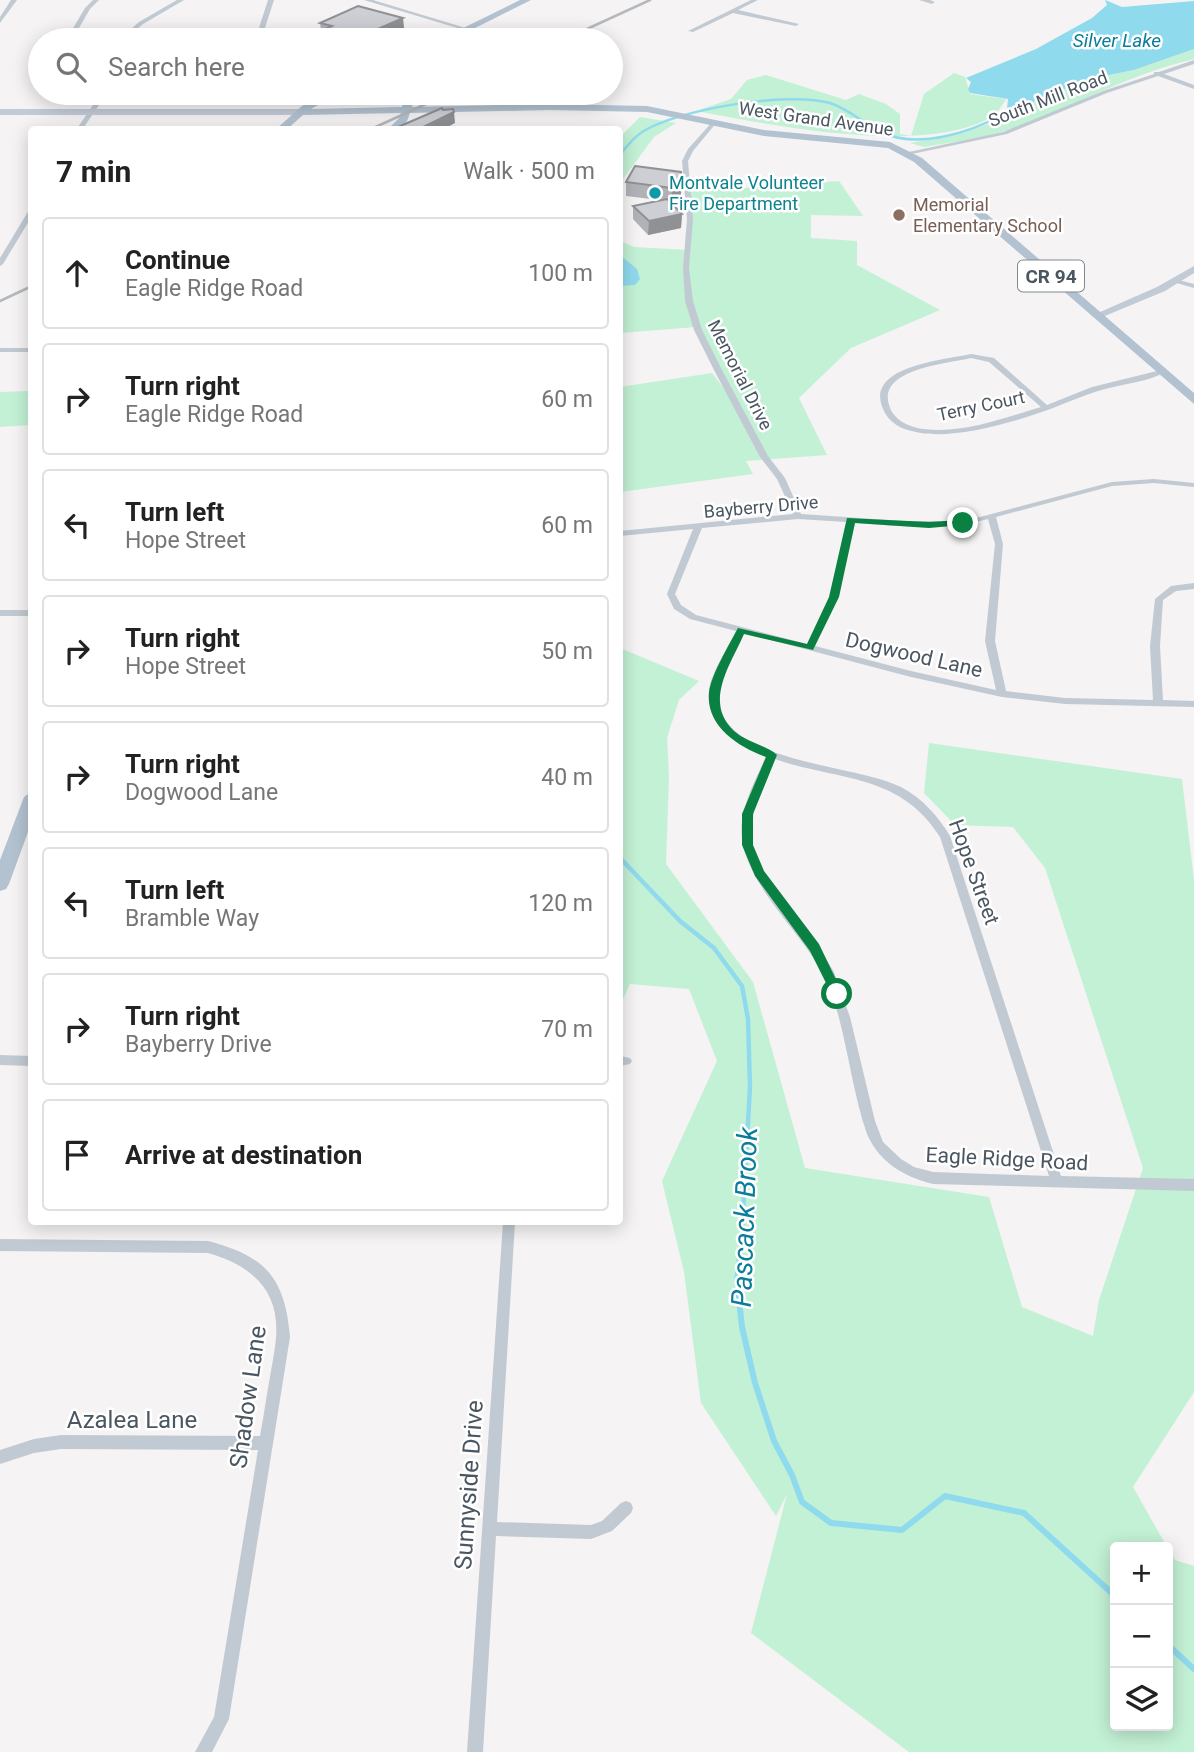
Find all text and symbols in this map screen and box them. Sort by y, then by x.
search box [28,28,623,105]
water label: Silver Lake [1073,29,1161,52]
icon: search [52,48,90,86]
text: Search here [108,52,245,82]
street label: South Mill Road [985,66,1110,131]
street label: West Grand Avenue [737,97,895,140]
text: 7 min [56,154,131,189]
text: Walk · 500 m [463,158,595,185]
place label: Montvale Volunteer Fire Department [669,172,824,214]
marker: Montvale Volunteer Fire Department [647,185,663,201]
place label: Memorial Elementary School [913,194,1062,236]
marker: Memorial Elementary School [891,207,907,223]
text: Continue [125,245,230,275]
icon: ahead [58,254,96,292]
text: 100 m [528,260,593,287]
road number: CR 94 [1018,260,1084,292]
text: Eagle Ridge Road [125,275,303,302]
street label: Memorial Drive [704,316,777,433]
text: Turn right [125,371,240,401]
icon: right [58,380,96,418]
text: 60 m [541,386,593,413]
street label: Terry Court [935,386,1027,425]
text: Eagle Ridge Road [125,401,303,428]
street label: Bayberry Drive [703,491,819,522]
text: Turn left [125,497,224,527]
icon: left [58,506,96,544]
route end [947,507,978,538]
text: 60 m [541,512,593,539]
text: Hope Street [125,527,246,554]
text: Turn right [125,623,240,653]
street label: Dogwood Lane [843,628,985,682]
icon: right [58,632,96,670]
text: 50 m [541,638,593,665]
text: Hope Street [125,653,246,680]
text: Turn right [125,749,240,779]
icon: right [58,758,96,796]
text: 40 m [541,764,593,791]
text: Dogwood Lane [125,779,278,806]
street label: Hope Street [944,816,1004,928]
text: Turn left [125,875,224,905]
icon: left [58,884,96,922]
text: 120 m [528,890,593,917]
text: Bramble Way [125,905,259,932]
route start [821,978,852,1009]
text: Turn right [125,1001,240,1031]
icon: right [58,1010,96,1048]
text: 70 m [541,1016,593,1043]
text: Bayberry Drive [125,1031,272,1058]
water label: Pascack Brook [725,1125,764,1308]
icon: arrive [58,1136,96,1174]
text: Arrive at destination [125,1140,362,1170]
street label: Eagle Ridge Road [925,1143,1089,1175]
street label: Shadow Lane [224,1324,272,1470]
street label: Sunnyside Drive [449,1399,489,1571]
street label: Azalea Lane [67,1406,197,1434]
map controls [1110,1542,1173,1731]
button: + [1110,1542,1173,1605]
button: − [1110,1605,1173,1668]
button: layers [1110,1668,1173,1731]

